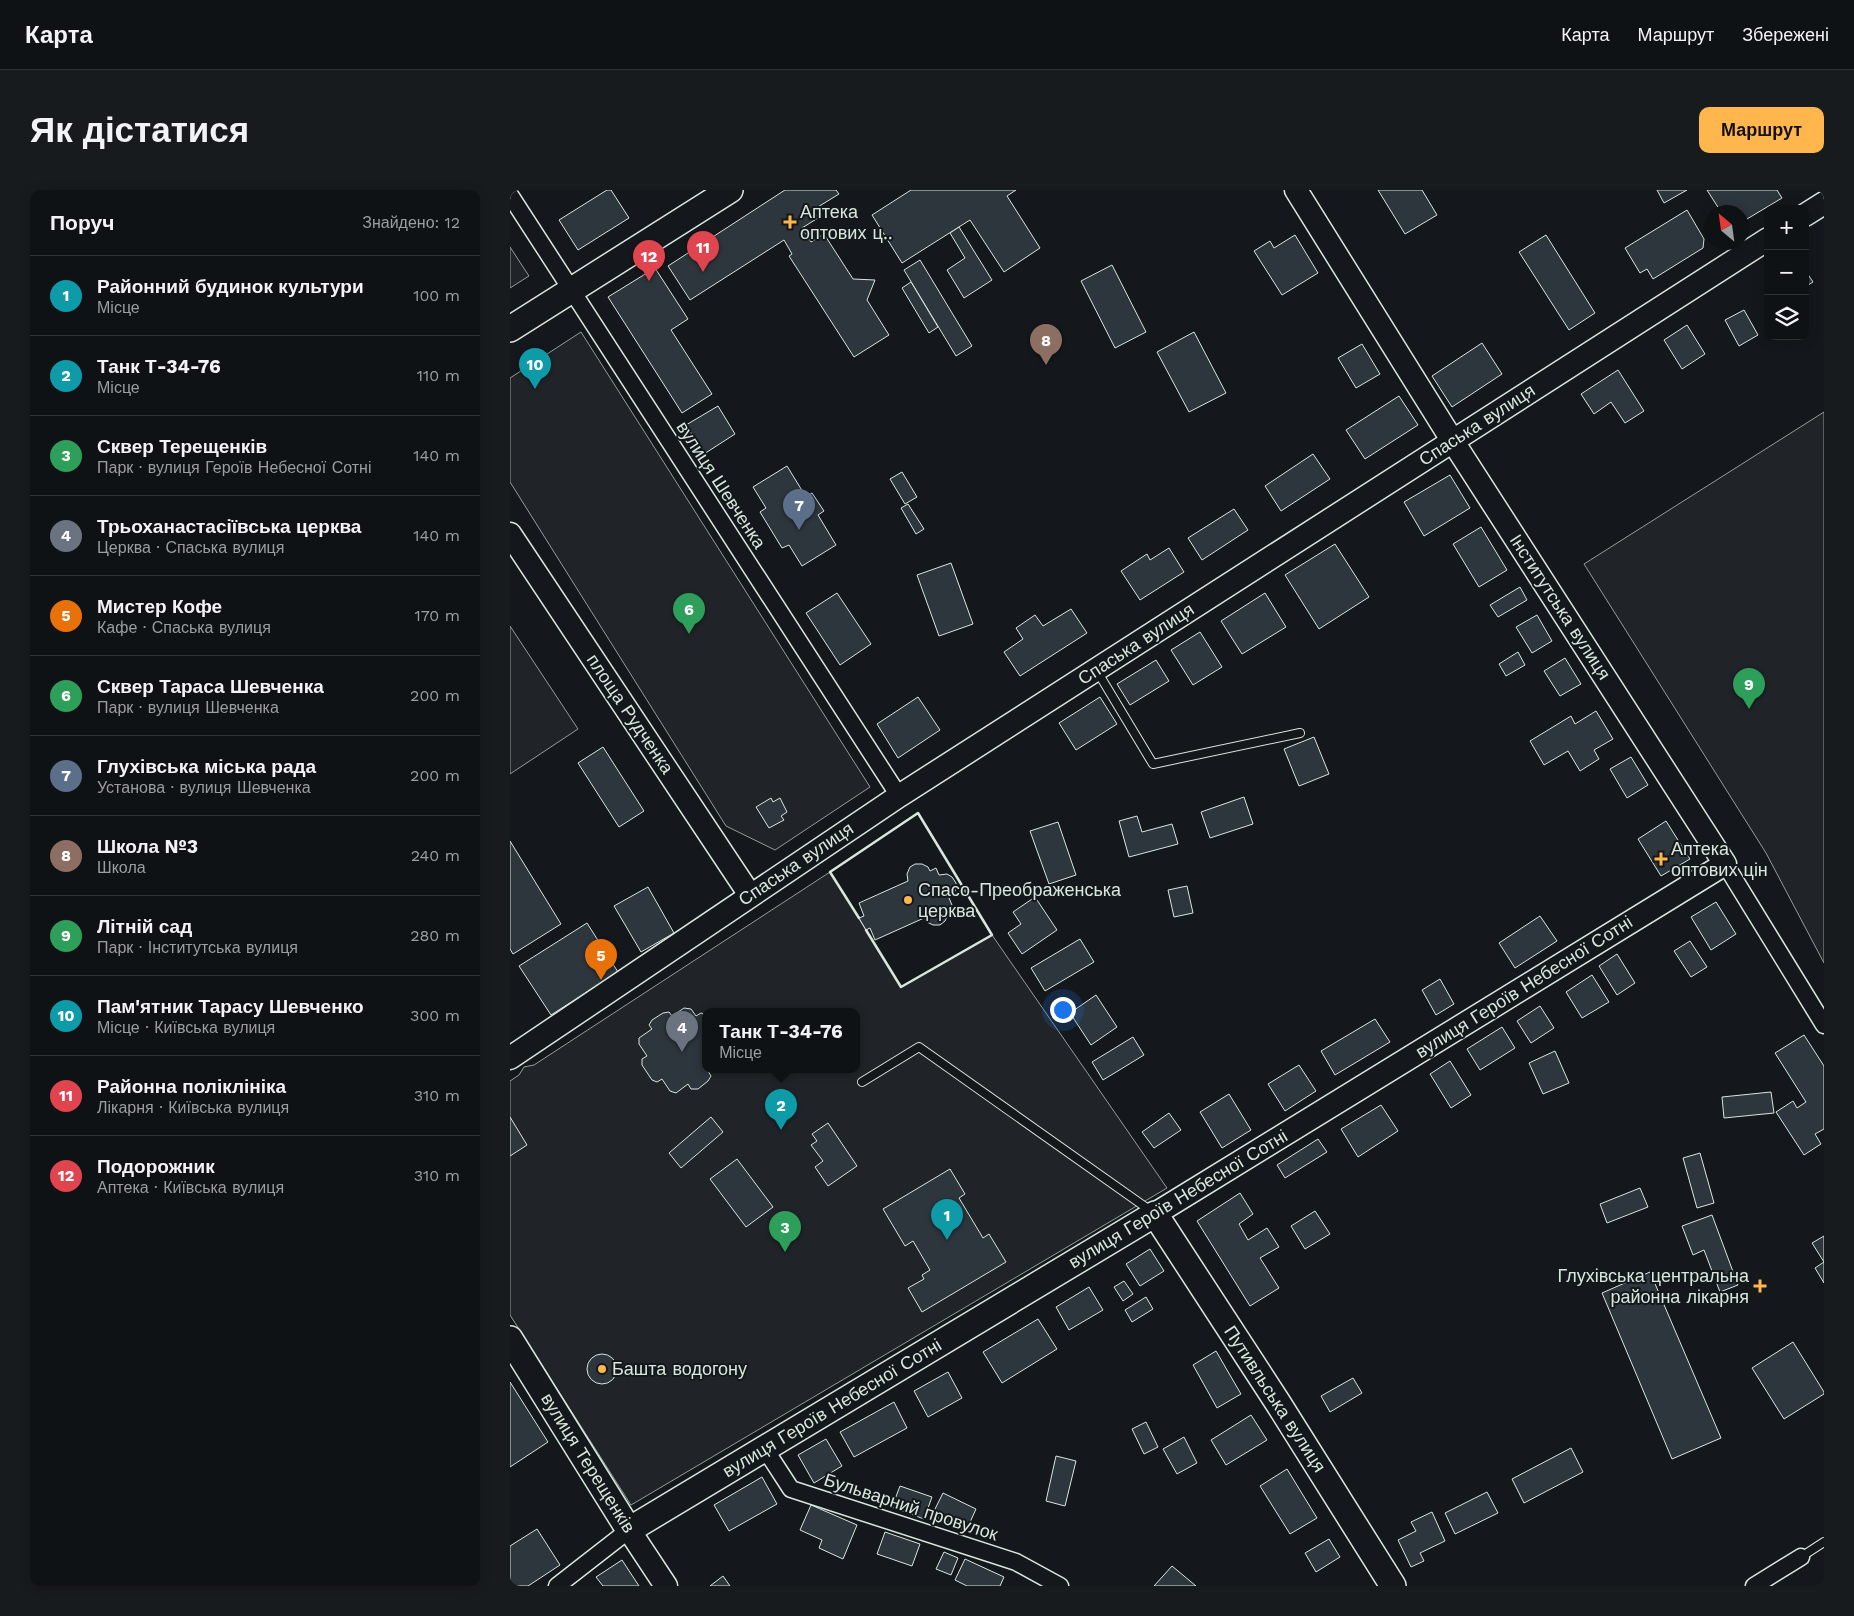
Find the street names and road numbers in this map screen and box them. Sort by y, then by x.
street label: Спаська вулиця [1415,379,1539,470]
street label: вулиця Шевченка [672,417,771,553]
street label: Інститутська вулиця [1506,530,1615,683]
street label: Спаська вулиця [1074,598,1198,689]
street label: площа Рудченка [583,650,679,778]
street label: Спаська вулиця [734,817,857,910]
street label: вулиця Героїв Небесної Сотні [1411,911,1636,1062]
street label: вулиця Героїв Небесної Сотні [1064,1125,1291,1272]
street label: Путивльська вулиця [1220,1322,1331,1476]
street label: вулиця Героїв Небесної Сотні [718,1334,945,1481]
street label: вулиця Терещенків [537,1389,640,1536]
street label: Бульварний провулок [822,1468,1001,1545]

